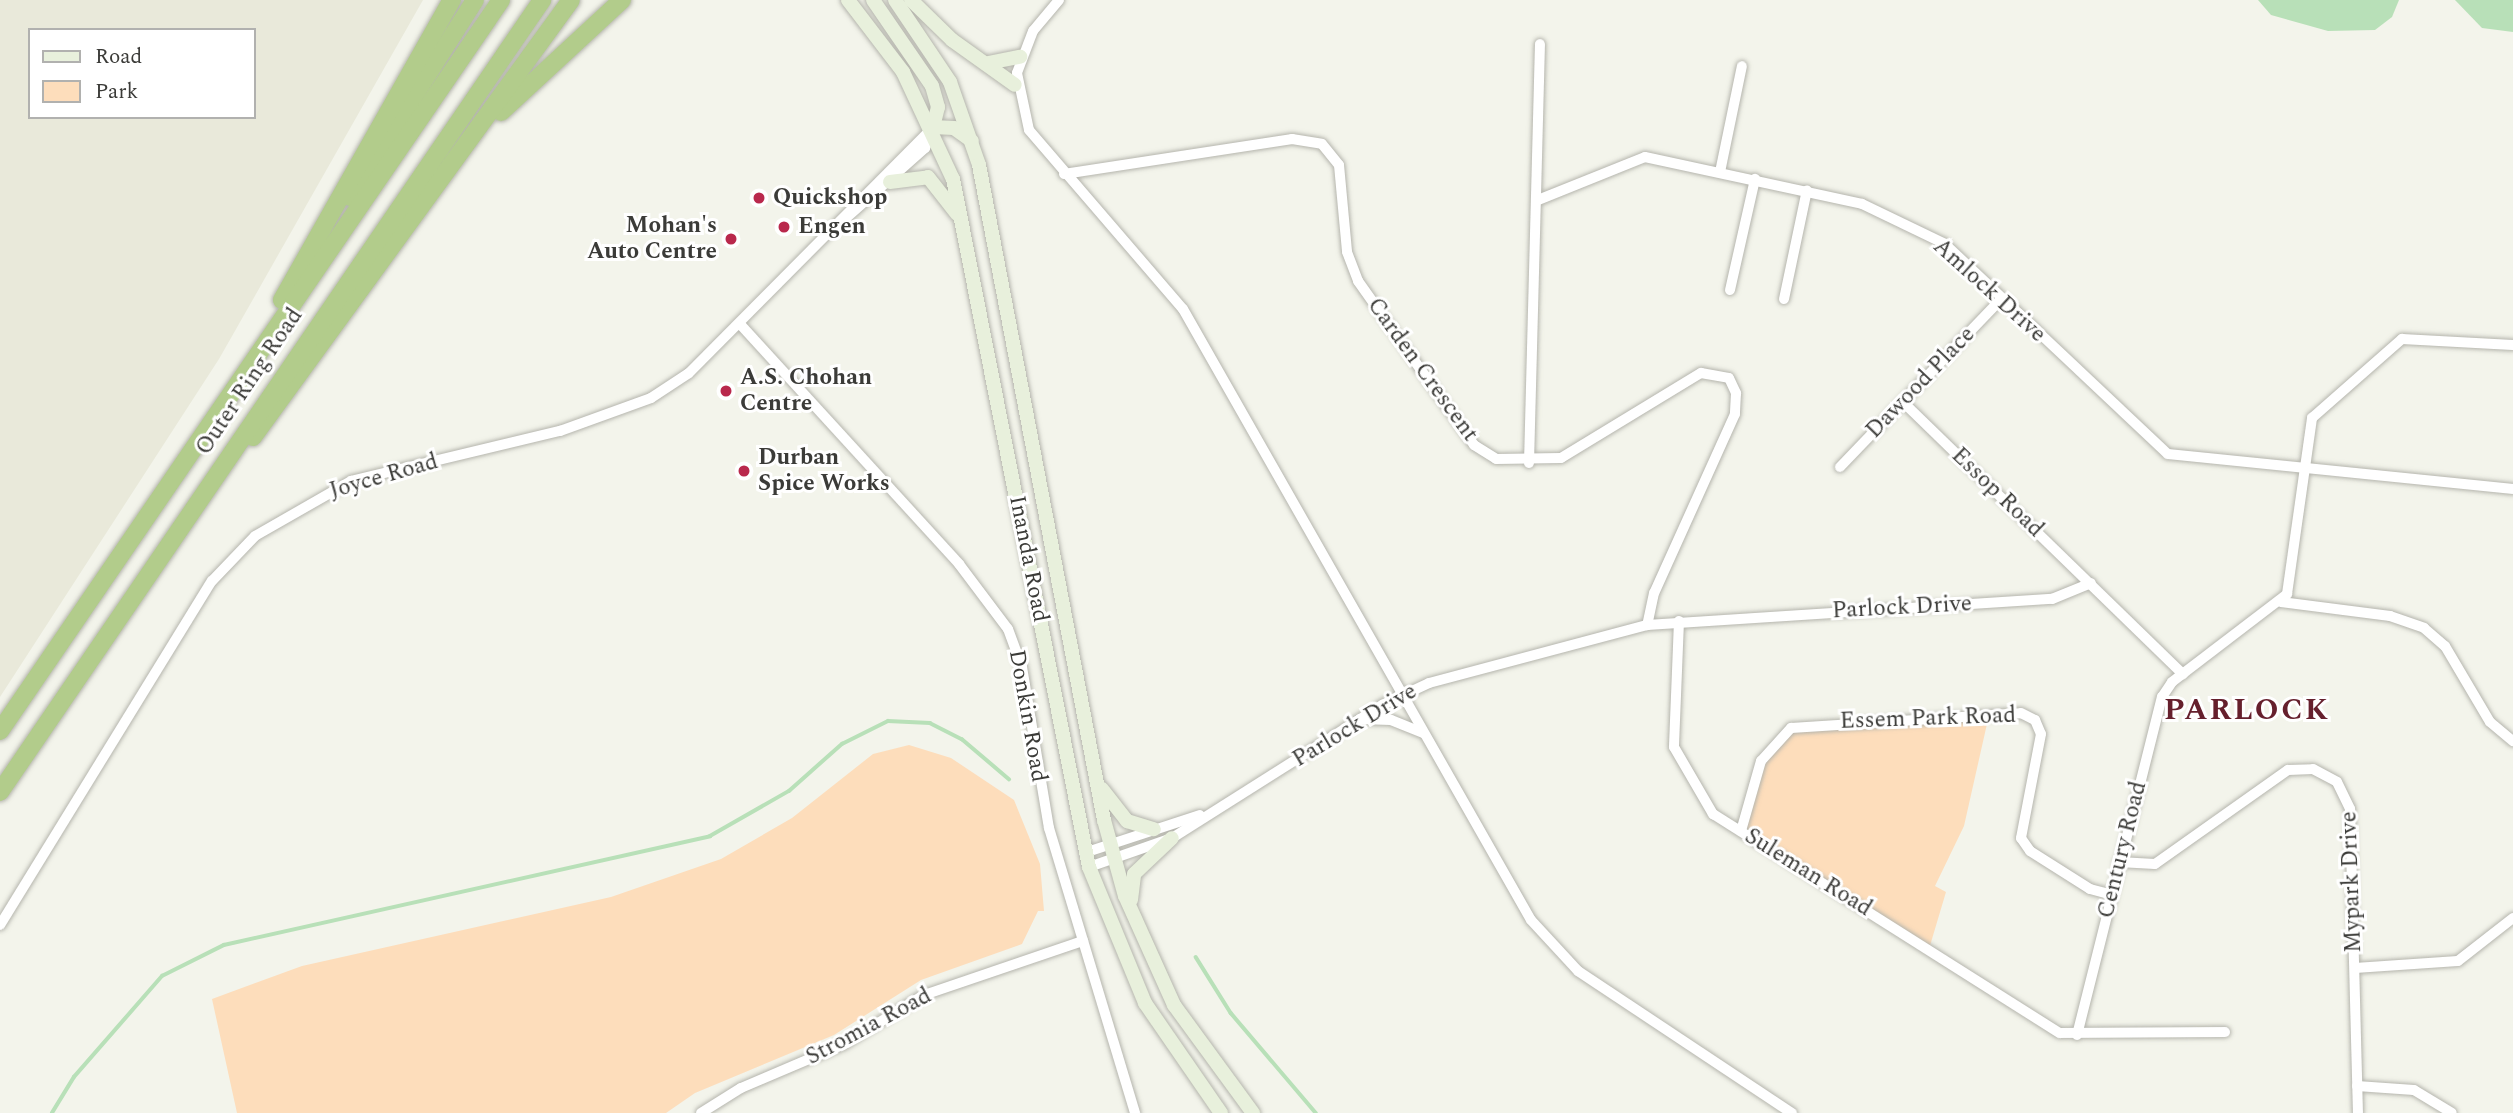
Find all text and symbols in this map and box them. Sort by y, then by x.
legend [28,28,256,119]
text: Road [95,41,142,73]
text: Park [95,76,138,108]
place label: Quickshop [773,184,887,212]
marker: Quickshop [751,190,767,206]
place label: Mohan's Auto Centre [587,212,717,266]
place label: Engen [798,213,866,241]
marker: Engen [776,219,792,235]
marker: Mohan's Auto Centre [723,231,739,247]
street label: Amlock Drive [1927,233,2051,349]
street label: Carden Crescent [1361,293,1483,447]
street label: Outer Ring Road [191,303,309,461]
street label: Dawood Place [1861,321,1981,445]
place label: A.S. Chohan Centre [740,364,872,418]
marker: A.S. Chohan Centre [718,383,734,399]
street label: Essop Road [1945,442,2049,544]
place label: Durban Spice Works [758,444,890,498]
street label: Joyce Road [327,448,441,506]
marker: Durban Spice Works [736,463,752,479]
street label: Inanda Road [1002,493,1054,625]
street label: Parlock Drive [1831,591,1973,625]
street label: Donkin Road [1002,648,1052,784]
street label: Parlock Drive [1288,678,1422,774]
district label: PARLOCK [2165,692,2329,728]
street label: Essem Park Road [1839,702,2017,736]
street label: Century Road [2093,779,2153,921]
street label: Mypark Drive [2336,811,2368,953]
street label: Suleman Road [1739,823,1877,923]
street label: Stromia Road [802,982,936,1072]

